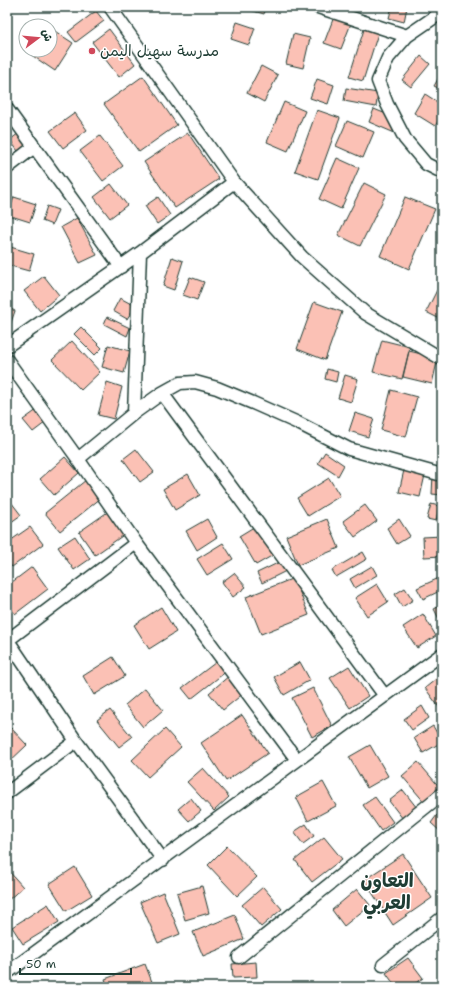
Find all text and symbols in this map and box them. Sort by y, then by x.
north arrow [18,18,58,58]
text: ش [38,27,56,43]
place label: مدرسة سهيل اليمن [100,41,219,61]
marker: مدرسة سهيل اليمن [87,46,97,56]
district label: التعاون العربي [360,868,414,919]
scale bar [20,950,131,976]
text: 50 m [26,956,56,972]

